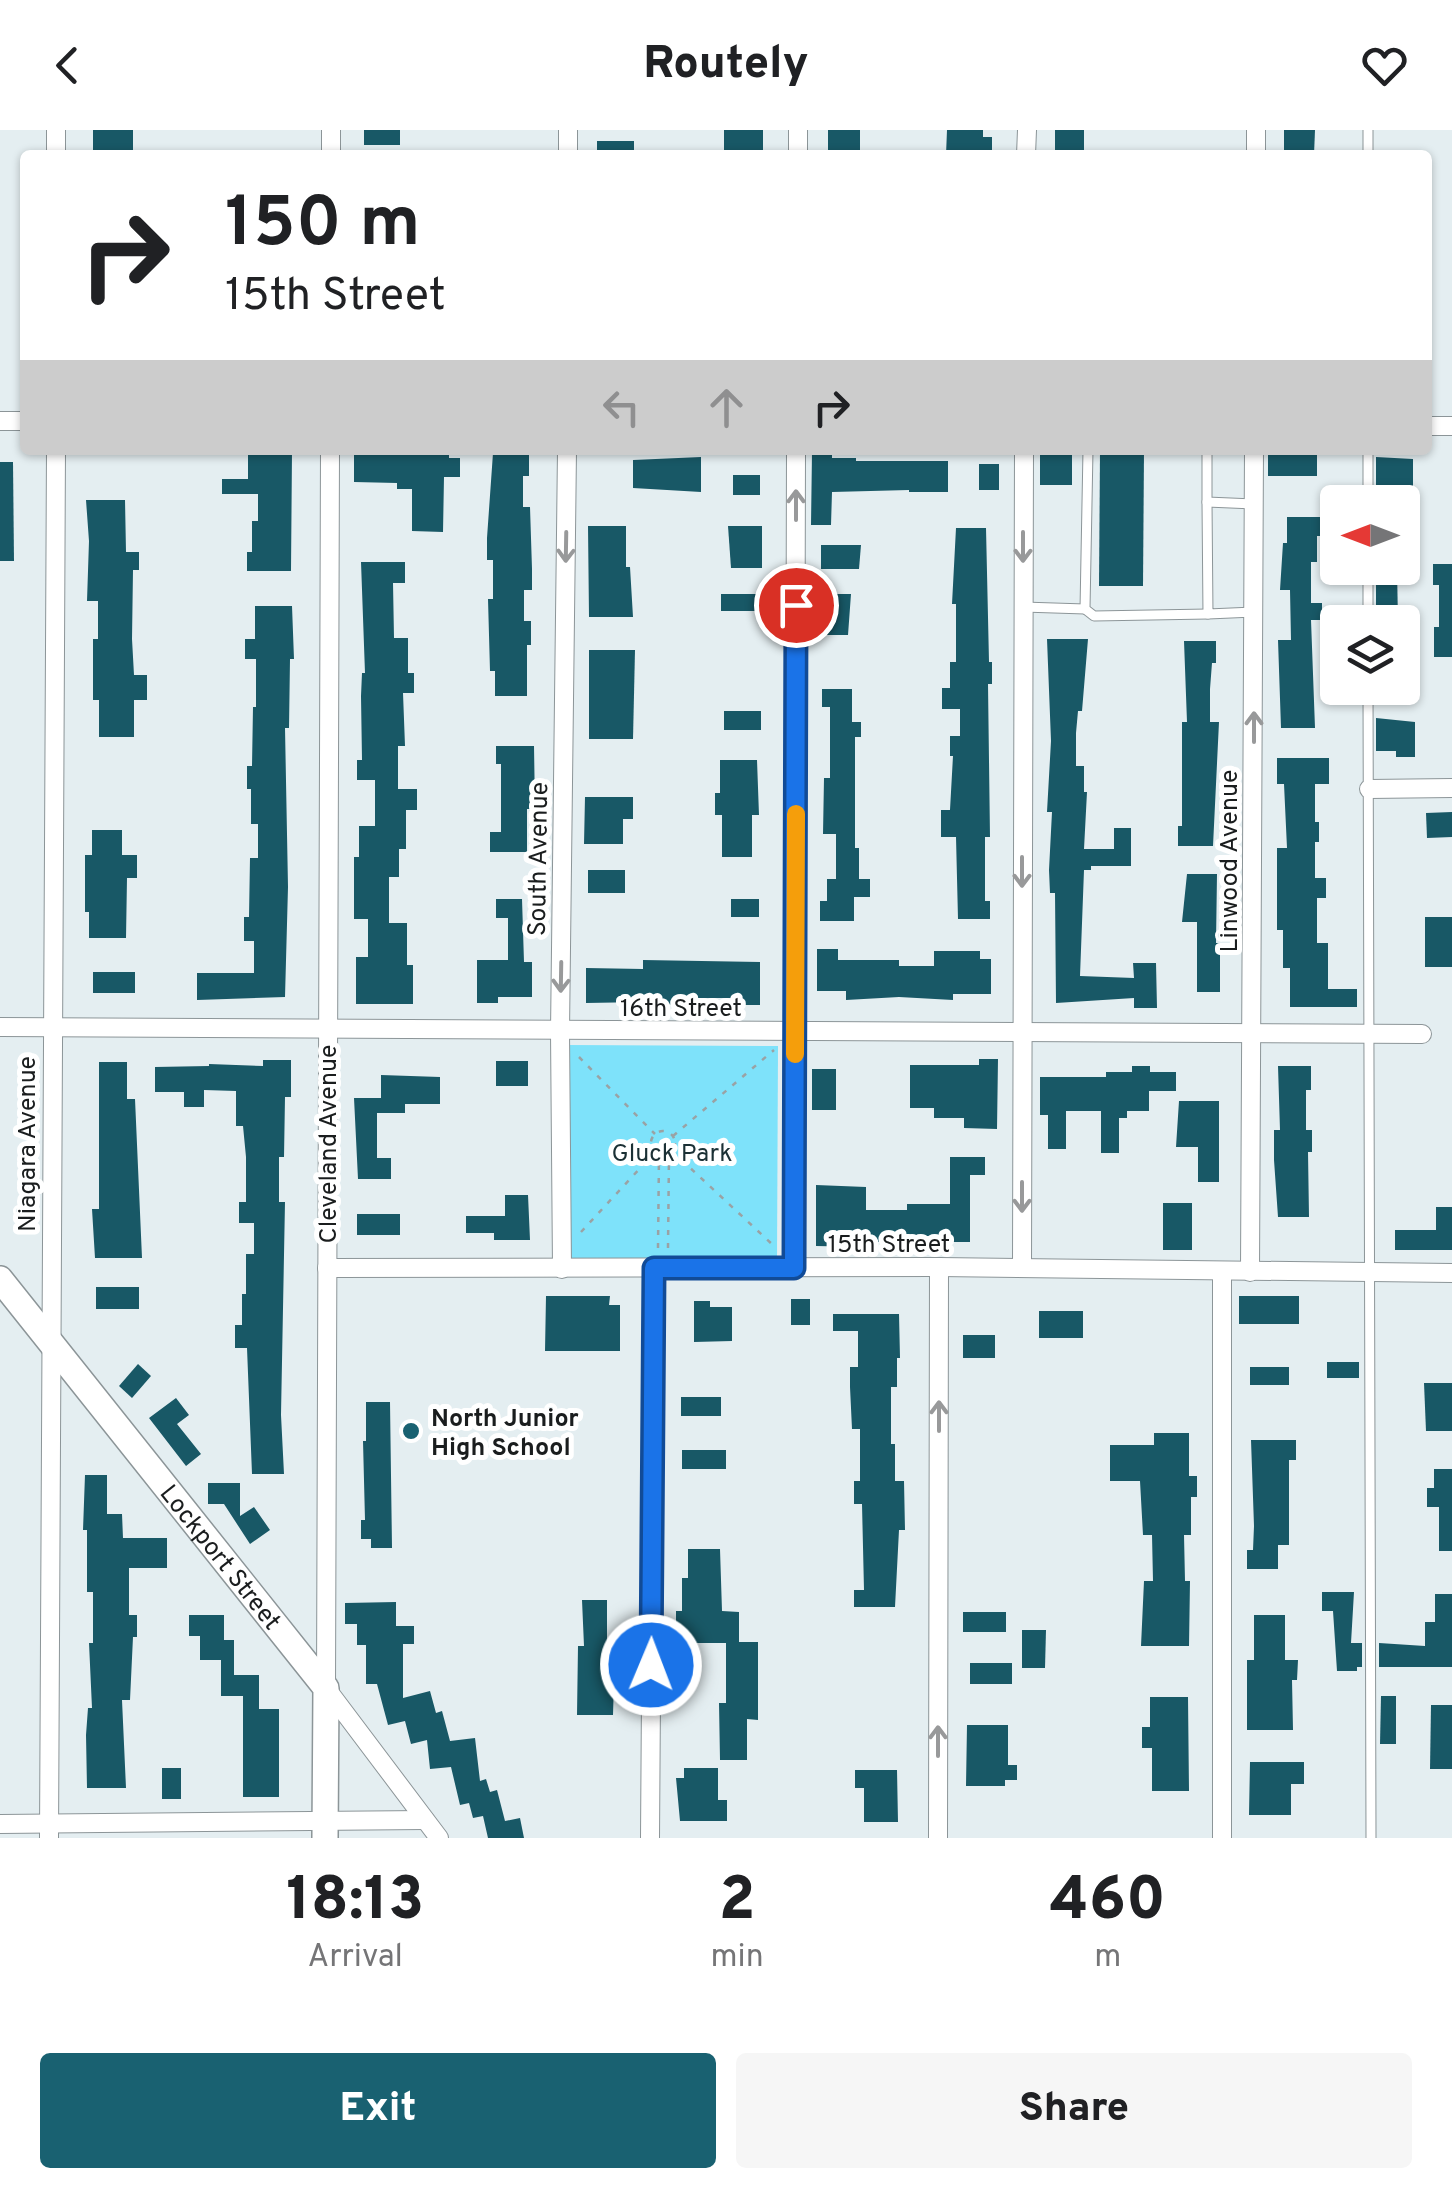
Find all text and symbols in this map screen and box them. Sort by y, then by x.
text: Routely [643,37,809,94]
icon: back [40,38,95,93]
icon: heart [1357,38,1412,93]
text: 150 m [225,182,420,271]
icon: right [60,190,190,320]
text: 15th Street [225,269,446,326]
icon: left [594,380,649,435]
icon: ahead [699,380,754,435]
icon: right [804,380,859,435]
north arrow [1320,485,1420,585]
map controls [1320,485,1420,705]
one-way arrow [786,490,806,522]
one-way arrow [556,530,576,563]
one-way arrow [1014,530,1032,563]
pin [754,563,839,648]
icon: arrive [769,578,824,633]
button: layers [1320,605,1420,705]
one-way arrow [1244,711,1264,744]
street label: Linwood Avenue [1215,770,1247,952]
street label: South Avenue [523,782,557,936]
one-way arrow [1012,856,1032,888]
one-way arrow [552,960,570,993]
street label: 16th Street [620,994,742,1026]
street label: Cleveland Avenue [314,1045,346,1243]
street label: Niagara Avenue [13,1056,45,1232]
park label: Gluck Park [612,1139,732,1171]
one-way arrow [1012,1180,1032,1213]
street label: 15th Street [828,1230,950,1262]
one-way arrow [930,1400,948,1432]
place label: North Junior High School [431,1404,579,1465]
marker: North Junior High School [400,1420,422,1442]
street label: Lockport Street [151,1479,287,1638]
position arrow [599,1613,703,1717]
one-way arrow [928,1725,948,1758]
text: 18:13 [286,1865,424,1941]
text: 2 [719,1865,755,1941]
text: 460 [1050,1865,1166,1941]
text: Arrival [308,1938,403,1978]
text: min [710,1938,764,1978]
text: m [1094,1938,1121,1978]
button: Exit [40,2053,716,2168]
button: Share [736,2053,1412,2168]

